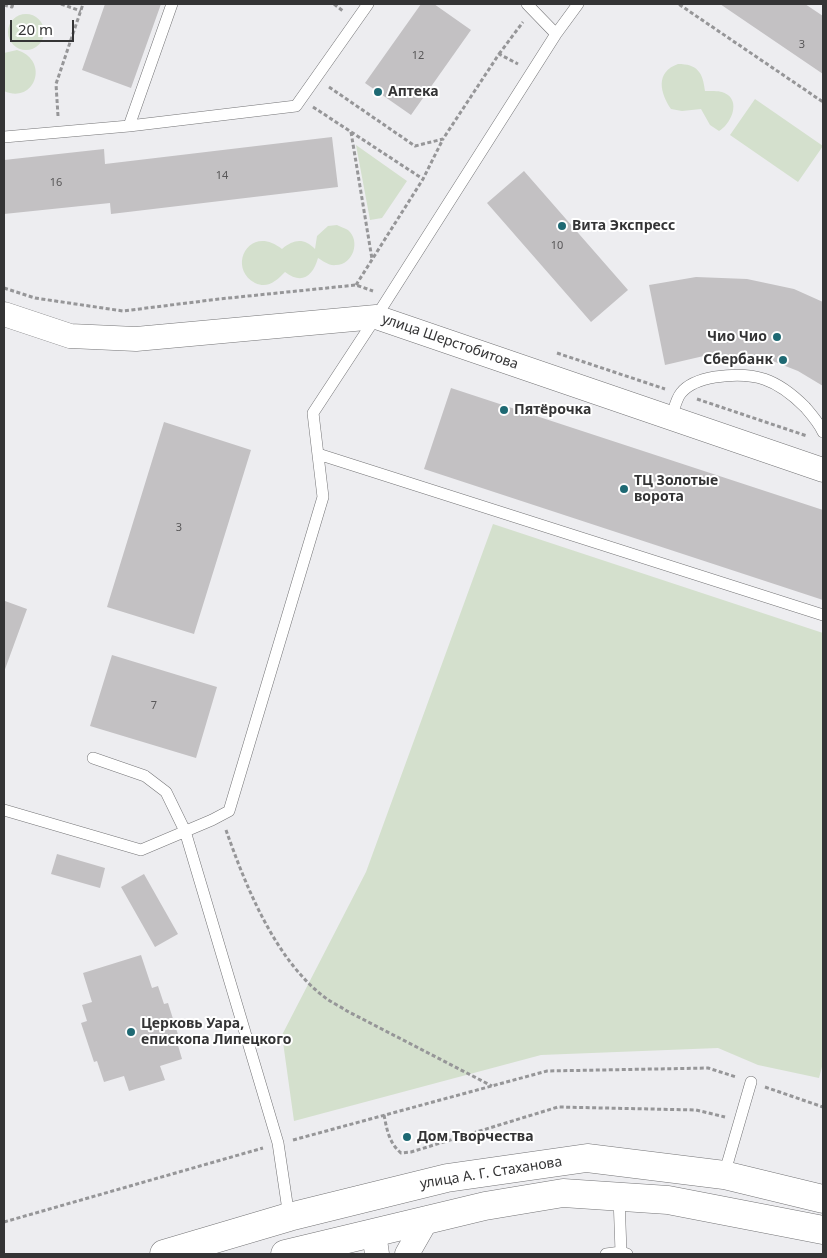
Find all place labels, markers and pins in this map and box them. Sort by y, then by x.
place label: Аптека [388,84,439,100]
marker: Аптека [372,86,384,98]
place label: Вита Экспресс [572,218,675,234]
marker: Вита Экспресс [556,220,568,232]
place label: Чио Чио [707,329,767,345]
marker: Чио Чио [771,331,783,343]
place label: Сбербанк [703,352,773,368]
marker: Сбербанк [777,354,789,366]
place label: Пятёрочка [514,402,591,418]
marker: Пятёрочка [498,404,510,416]
place label: ТЦ Золотые ворота [634,473,718,506]
marker: ТЦ Золотые ворота [618,483,630,495]
place label: Церковь Уара, епископа Липецкого [141,1016,291,1048]
marker: Церковь Уара, епископа Липецкого [125,1026,137,1038]
place label: Дом Творчества [417,1129,534,1145]
marker: Дом Творчества [401,1131,413,1143]

